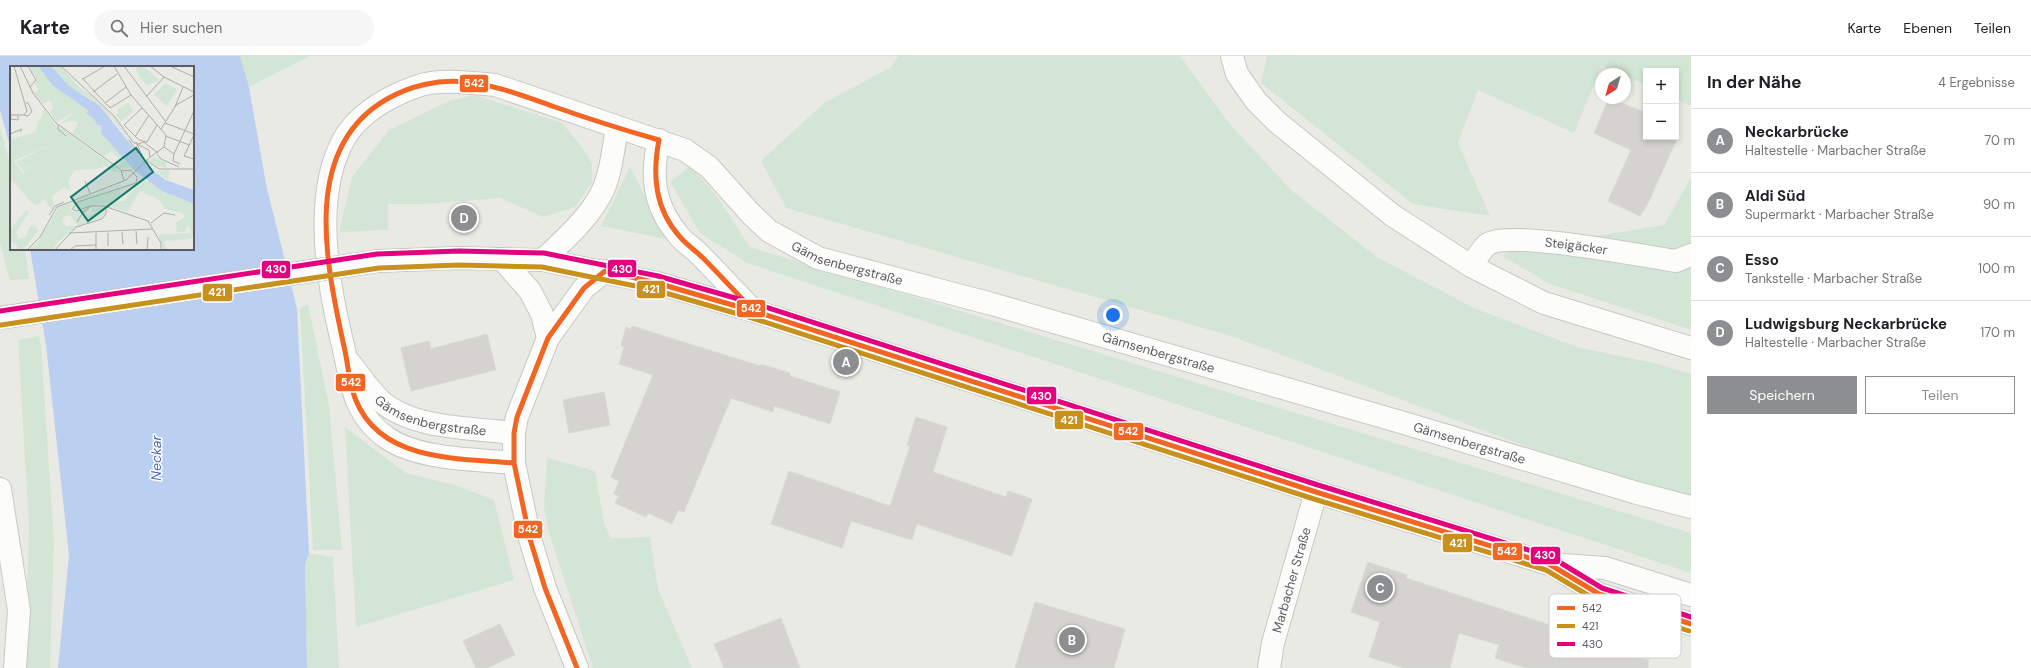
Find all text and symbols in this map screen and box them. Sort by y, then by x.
search box [94,10,374,46]
text: Karte [20,15,70,40]
icon: search [108,17,130,39]
text: Hier suchen [140,18,222,38]
text: Karte [1847,19,1881,37]
text: Ebenen [1903,19,1952,37]
text: Teilen [1974,19,2011,37]
inset map [10,66,194,250]
north arrow [1595,68,1631,104]
map controls [1643,68,1679,140]
button: + [1643,68,1679,104]
text: In der Nähe [1707,71,1802,93]
line badge: 542 [459,74,489,93]
text: 4 Ergebnisse [1938,74,2015,91]
text: 542 [464,76,484,90]
button: − [1643,104,1679,140]
text: Neckarbrücke [1745,122,1849,142]
text: A [1715,132,1725,149]
text: 70 m [1984,132,2015,149]
text: Haltestelle · Marbacher Straße [1745,142,1926,159]
text: Aldi Süd [1745,186,1805,206]
text: B [1716,196,1724,213]
text: 90 m [1983,196,2015,213]
pin: D [451,203,477,233]
text: Supermarkt · Marbacher Straße [1745,206,1934,223]
street label: Steigäcker [1544,233,1609,258]
street label: Gämsenbergstraße [789,237,905,289]
text: Esso [1745,250,1779,270]
line badge: 430 [607,259,637,278]
line badge: 430 [261,260,291,279]
text: C [1715,260,1725,277]
text: 100 m [1978,260,2015,277]
text: 430 [265,262,287,276]
text: 430 [611,262,633,276]
text: Tankstelle · Marbacher Straße [1745,270,1922,287]
line badge: 421 [636,280,666,299]
text: 421 [642,282,660,296]
line badge: 421 [202,283,233,302]
text: 421 [208,285,226,299]
line badge: 542 [736,299,766,318]
text: 542 [741,301,761,315]
your location [1103,305,1123,325]
text: Ludwigsburg Neckarbrücke [1745,314,1947,334]
text: D [1715,324,1725,341]
text: 170 m [1980,324,2015,341]
street label: Gämsenbergstraße [1100,328,1217,376]
text: Haltestelle · Marbacher Straße [1745,334,1926,351]
pin: A [833,347,859,377]
line badge: 542 [335,373,366,392]
text: 542 [341,375,361,389]
button: Speichern [1707,376,1857,414]
button: Teilen [1865,376,2015,414]
line badge: 430 [1026,386,1057,405]
text: 430 [1030,389,1052,403]
street label: Gämsenbergstraße [371,391,487,439]
line badge: 421 [1054,410,1084,430]
text: 421 [1060,413,1078,427]
street label: Gämsenbergstraße [1411,418,1528,468]
line badge: 542 [1113,422,1144,441]
text: 542 [1118,424,1138,438]
water label: Neckar [147,434,165,481]
line badge: 542 [513,520,543,539]
text: 542 [518,522,538,536]
street label: Marbacher Straße [1268,525,1314,635]
line badge: 421 [1442,533,1473,553]
text: 421 [1449,536,1467,550]
line badge: 542 [1492,542,1523,561]
text: 542 [1497,544,1517,558]
line badge: 430 [1530,546,1561,565]
text: 430 [1534,548,1556,562]
pin: C [1367,573,1393,603]
legend [1549,594,1681,658]
text: 542 [1582,601,1602,615]
text: 421 [1582,619,1598,633]
pin: B [1059,625,1085,655]
text: 430 [1582,637,1603,651]

